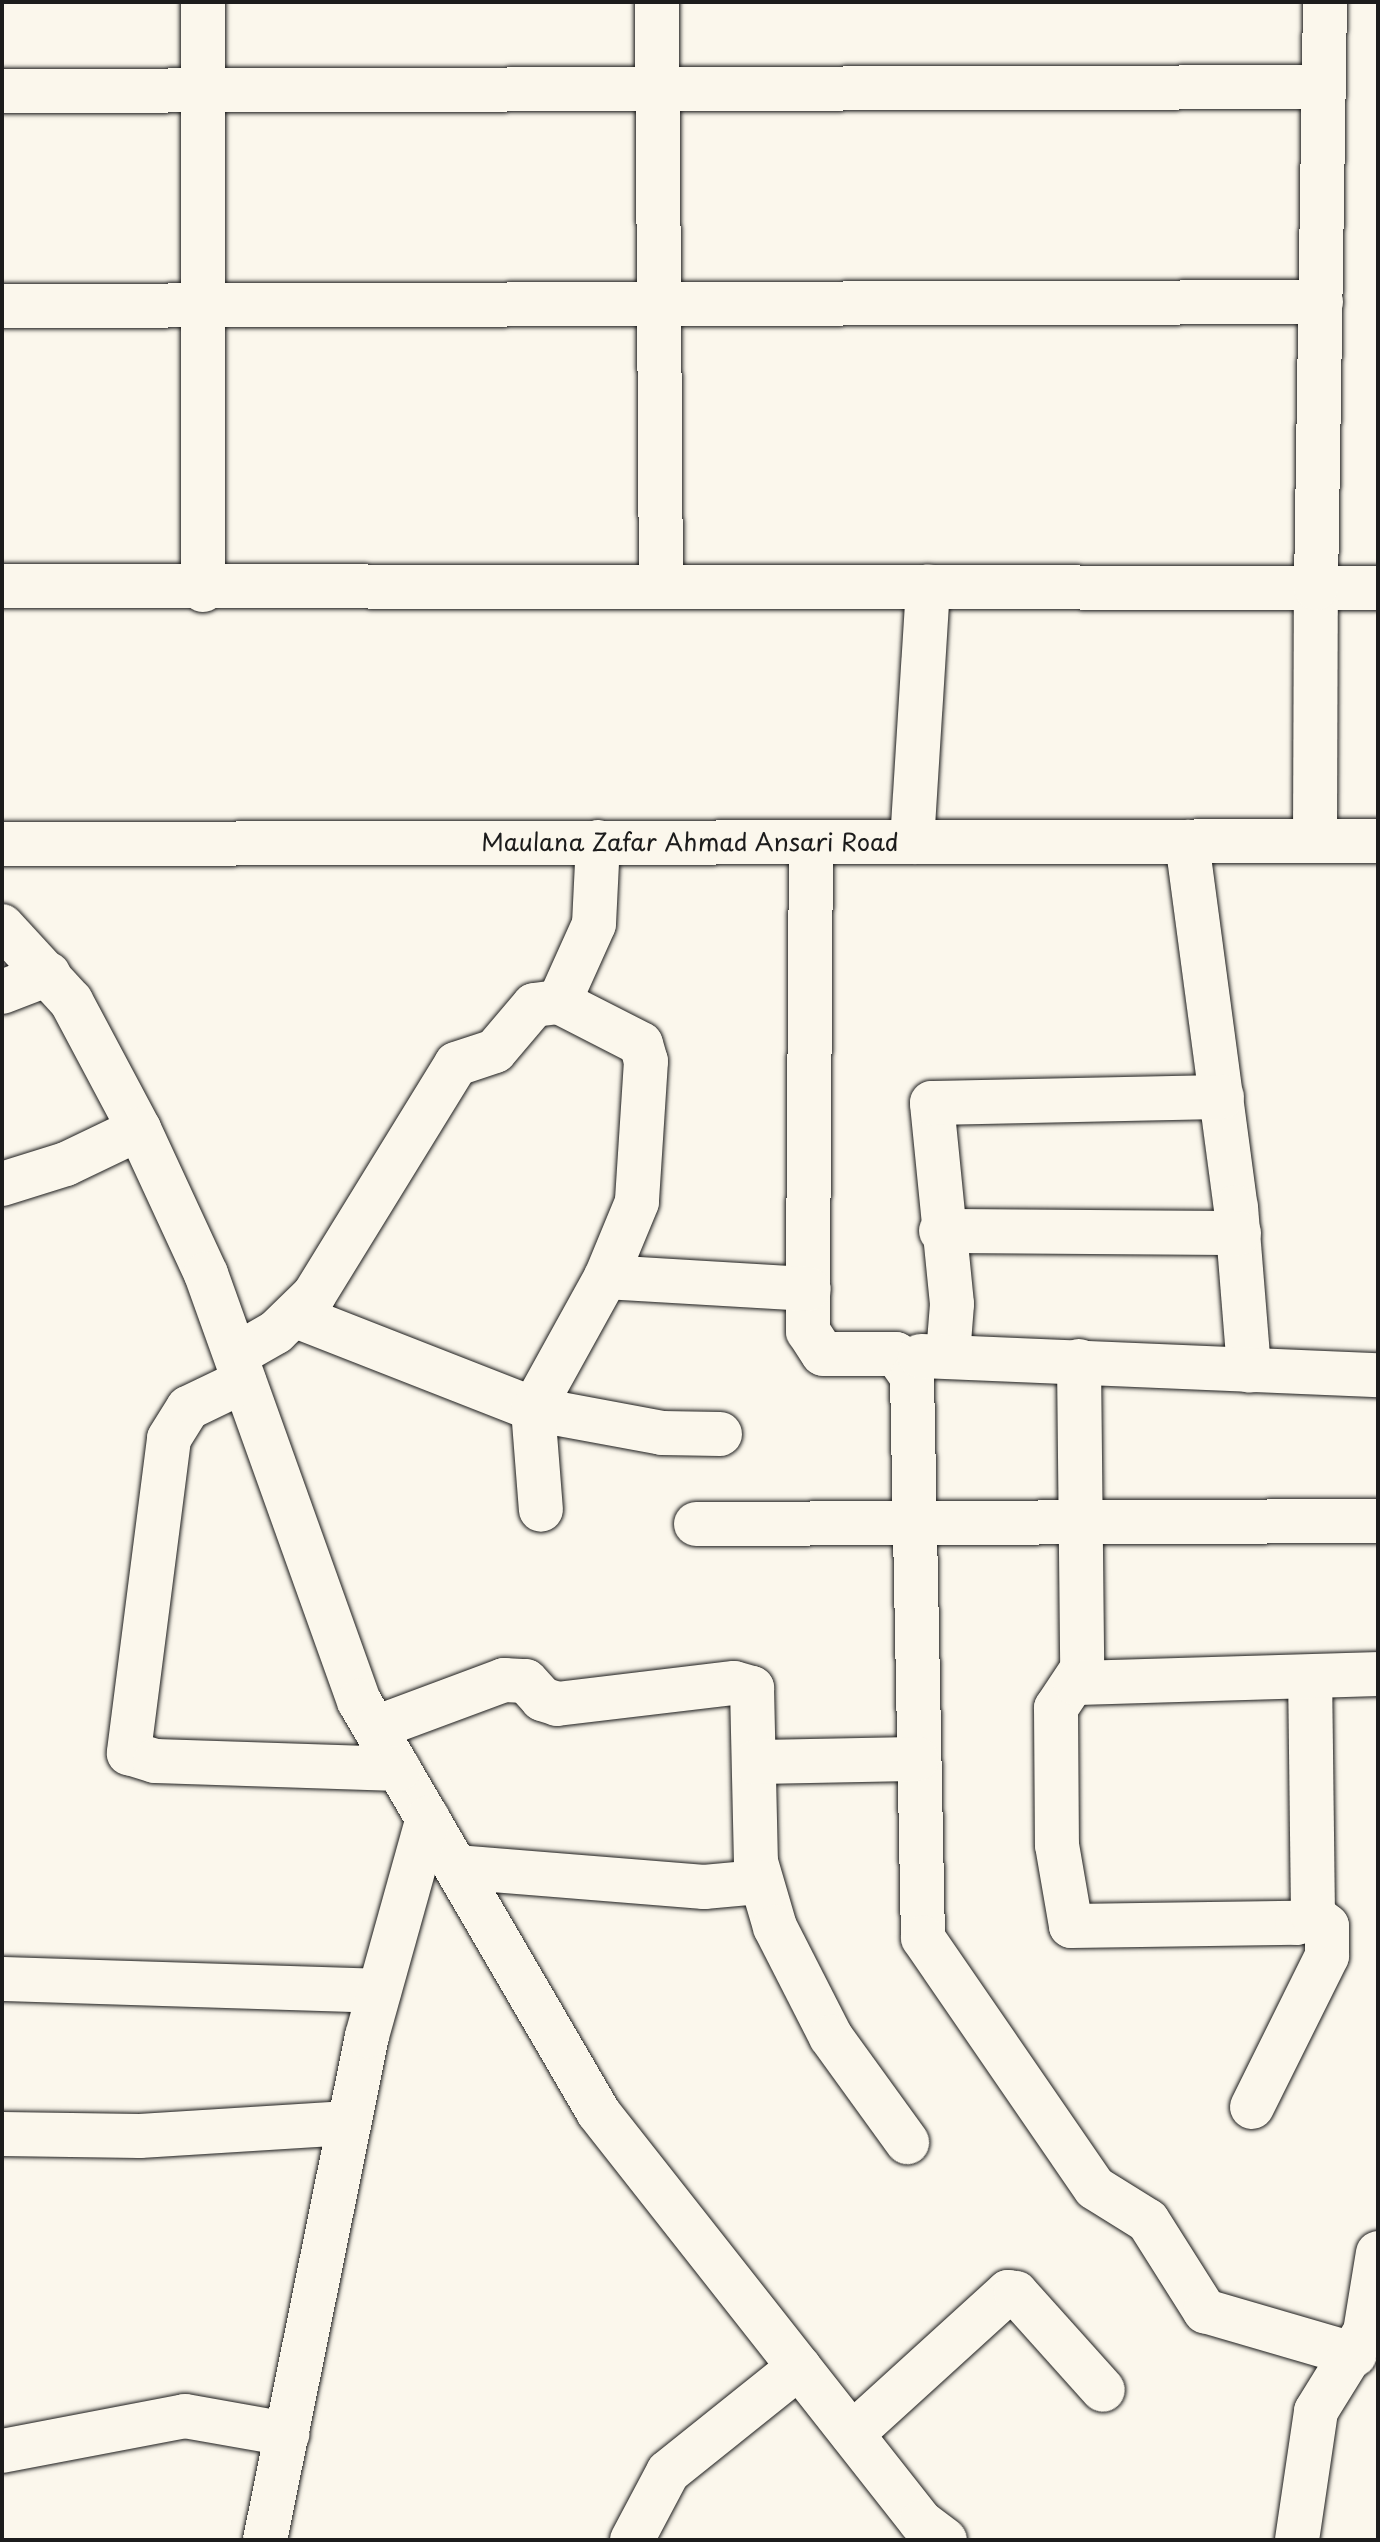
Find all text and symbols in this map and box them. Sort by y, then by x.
street label: Maulana Zafar Ahmad Ansari Road [482,828,898,856]

